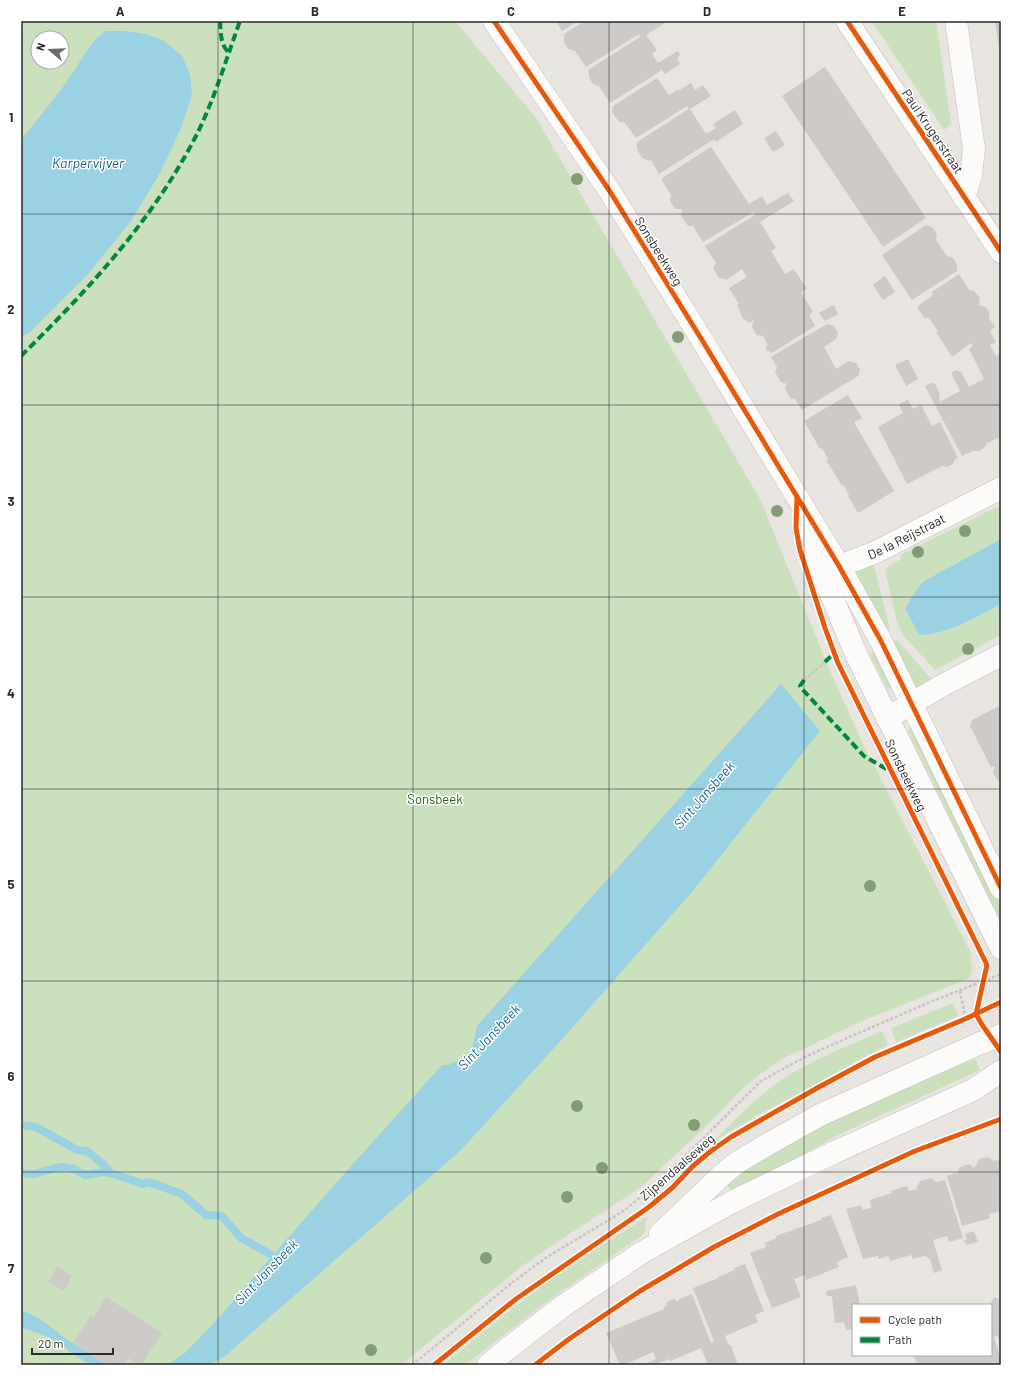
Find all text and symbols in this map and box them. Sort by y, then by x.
text: A [116,3,125,19]
text: B [311,3,319,19]
text: C [507,3,515,19]
text: D [703,3,711,19]
text: E [898,3,906,19]
north arrow [30,30,70,70]
text: N [33,41,47,52]
street label: Paul Krugerstraat [899,86,967,176]
text: 1 [9,109,13,125]
water label: Karpervijver [52,154,125,171]
street label: Sonsbeekweg [631,214,687,288]
text: 2 [7,301,15,317]
text: 3 [7,493,15,509]
street label: De la Reijstraat [865,510,948,562]
text: 4 [7,685,15,701]
street label: Sonsbeekweg [882,736,930,814]
water label: Sint Jansbeek [670,757,738,832]
park label: Sonsbeek [407,791,463,807]
text: 5 [7,876,15,892]
water label: Sint Jansbeek [454,1000,524,1073]
text: 6 [8,1068,15,1084]
street label: Zijpendaalseweg [636,1130,718,1204]
water label: Sint Jansbeek [230,1235,301,1308]
text: 7 [8,1260,15,1276]
legend [852,1304,992,1356]
text: Cycle path [888,1312,942,1326]
scale bar [32,1330,113,1356]
text: Path [888,1332,912,1346]
text: 20 m [38,1336,64,1350]

